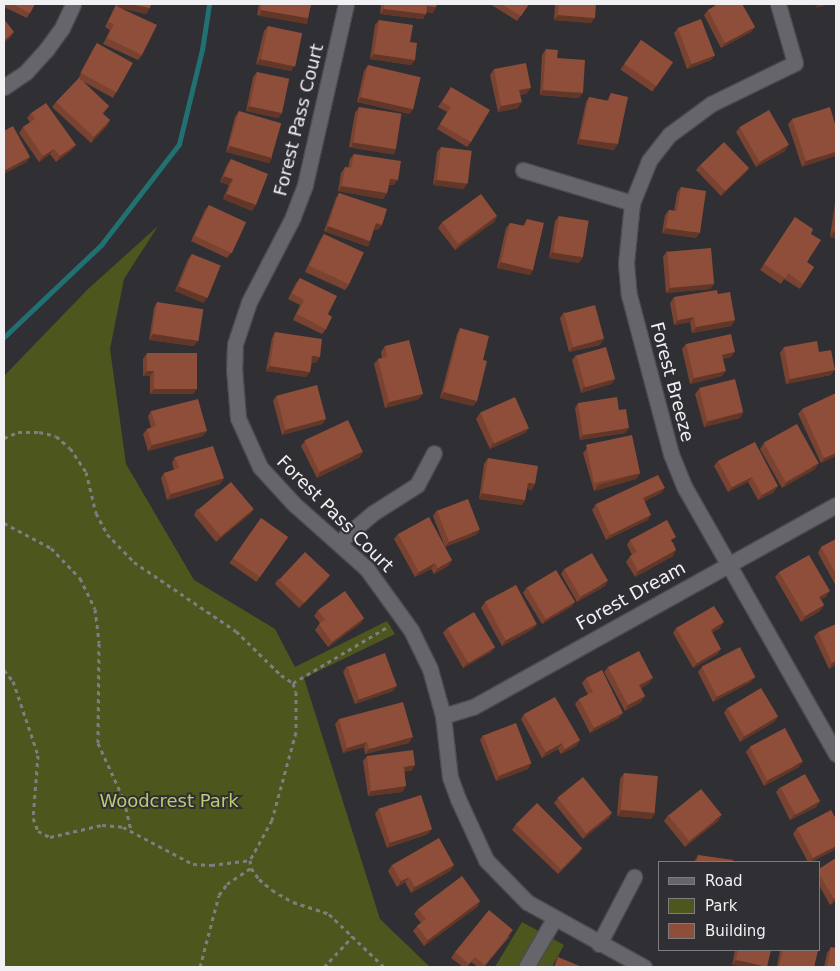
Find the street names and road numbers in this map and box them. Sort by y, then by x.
street label: Forest Pass Court [270,42,328,198]
street label: Forest Breeze [646,320,698,444]
street label: Forest Pass Court [272,451,398,577]
street label: Forest Dream [573,557,689,635]

